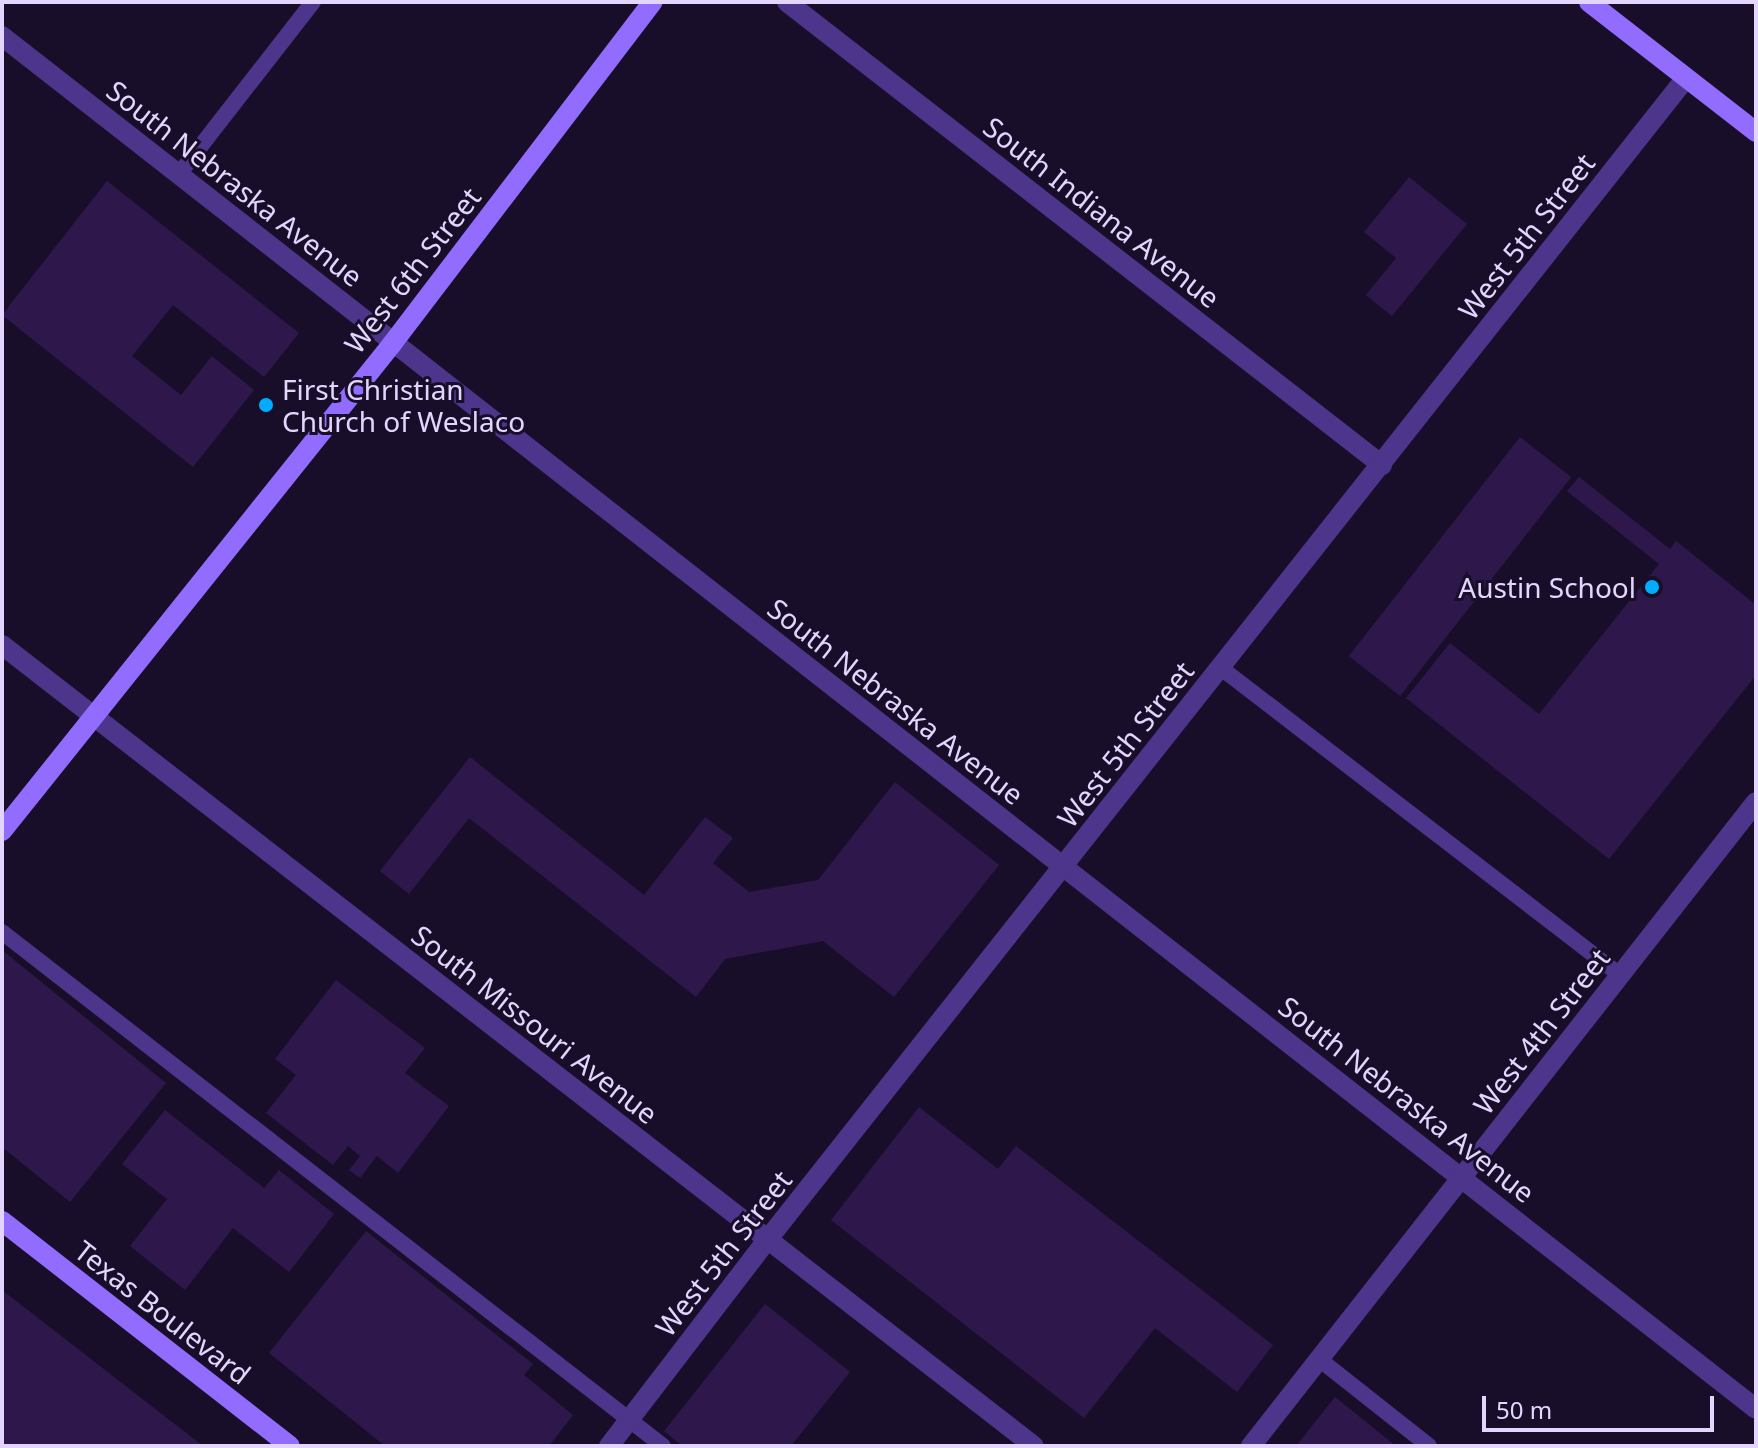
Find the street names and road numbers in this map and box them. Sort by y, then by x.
street label: South Nebraska Avenue [101,73,369,293]
street label: South Indiana Avenue [977,110,1227,314]
street label: West 5th Street [1451,146,1601,326]
street label: West 6th Street [337,180,487,360]
street label: South Nebraska Avenue [762,591,1030,811]
street label: West 5th Street [1050,654,1200,834]
street label: South Missouri Avenue [406,918,664,1130]
street label: West 4th Street [1466,941,1616,1121]
street label: South Nebraska Avenue [1273,989,1541,1209]
street label: West 5th Street [648,1163,798,1343]
street label: Texas Boulevard [69,1233,257,1391]

